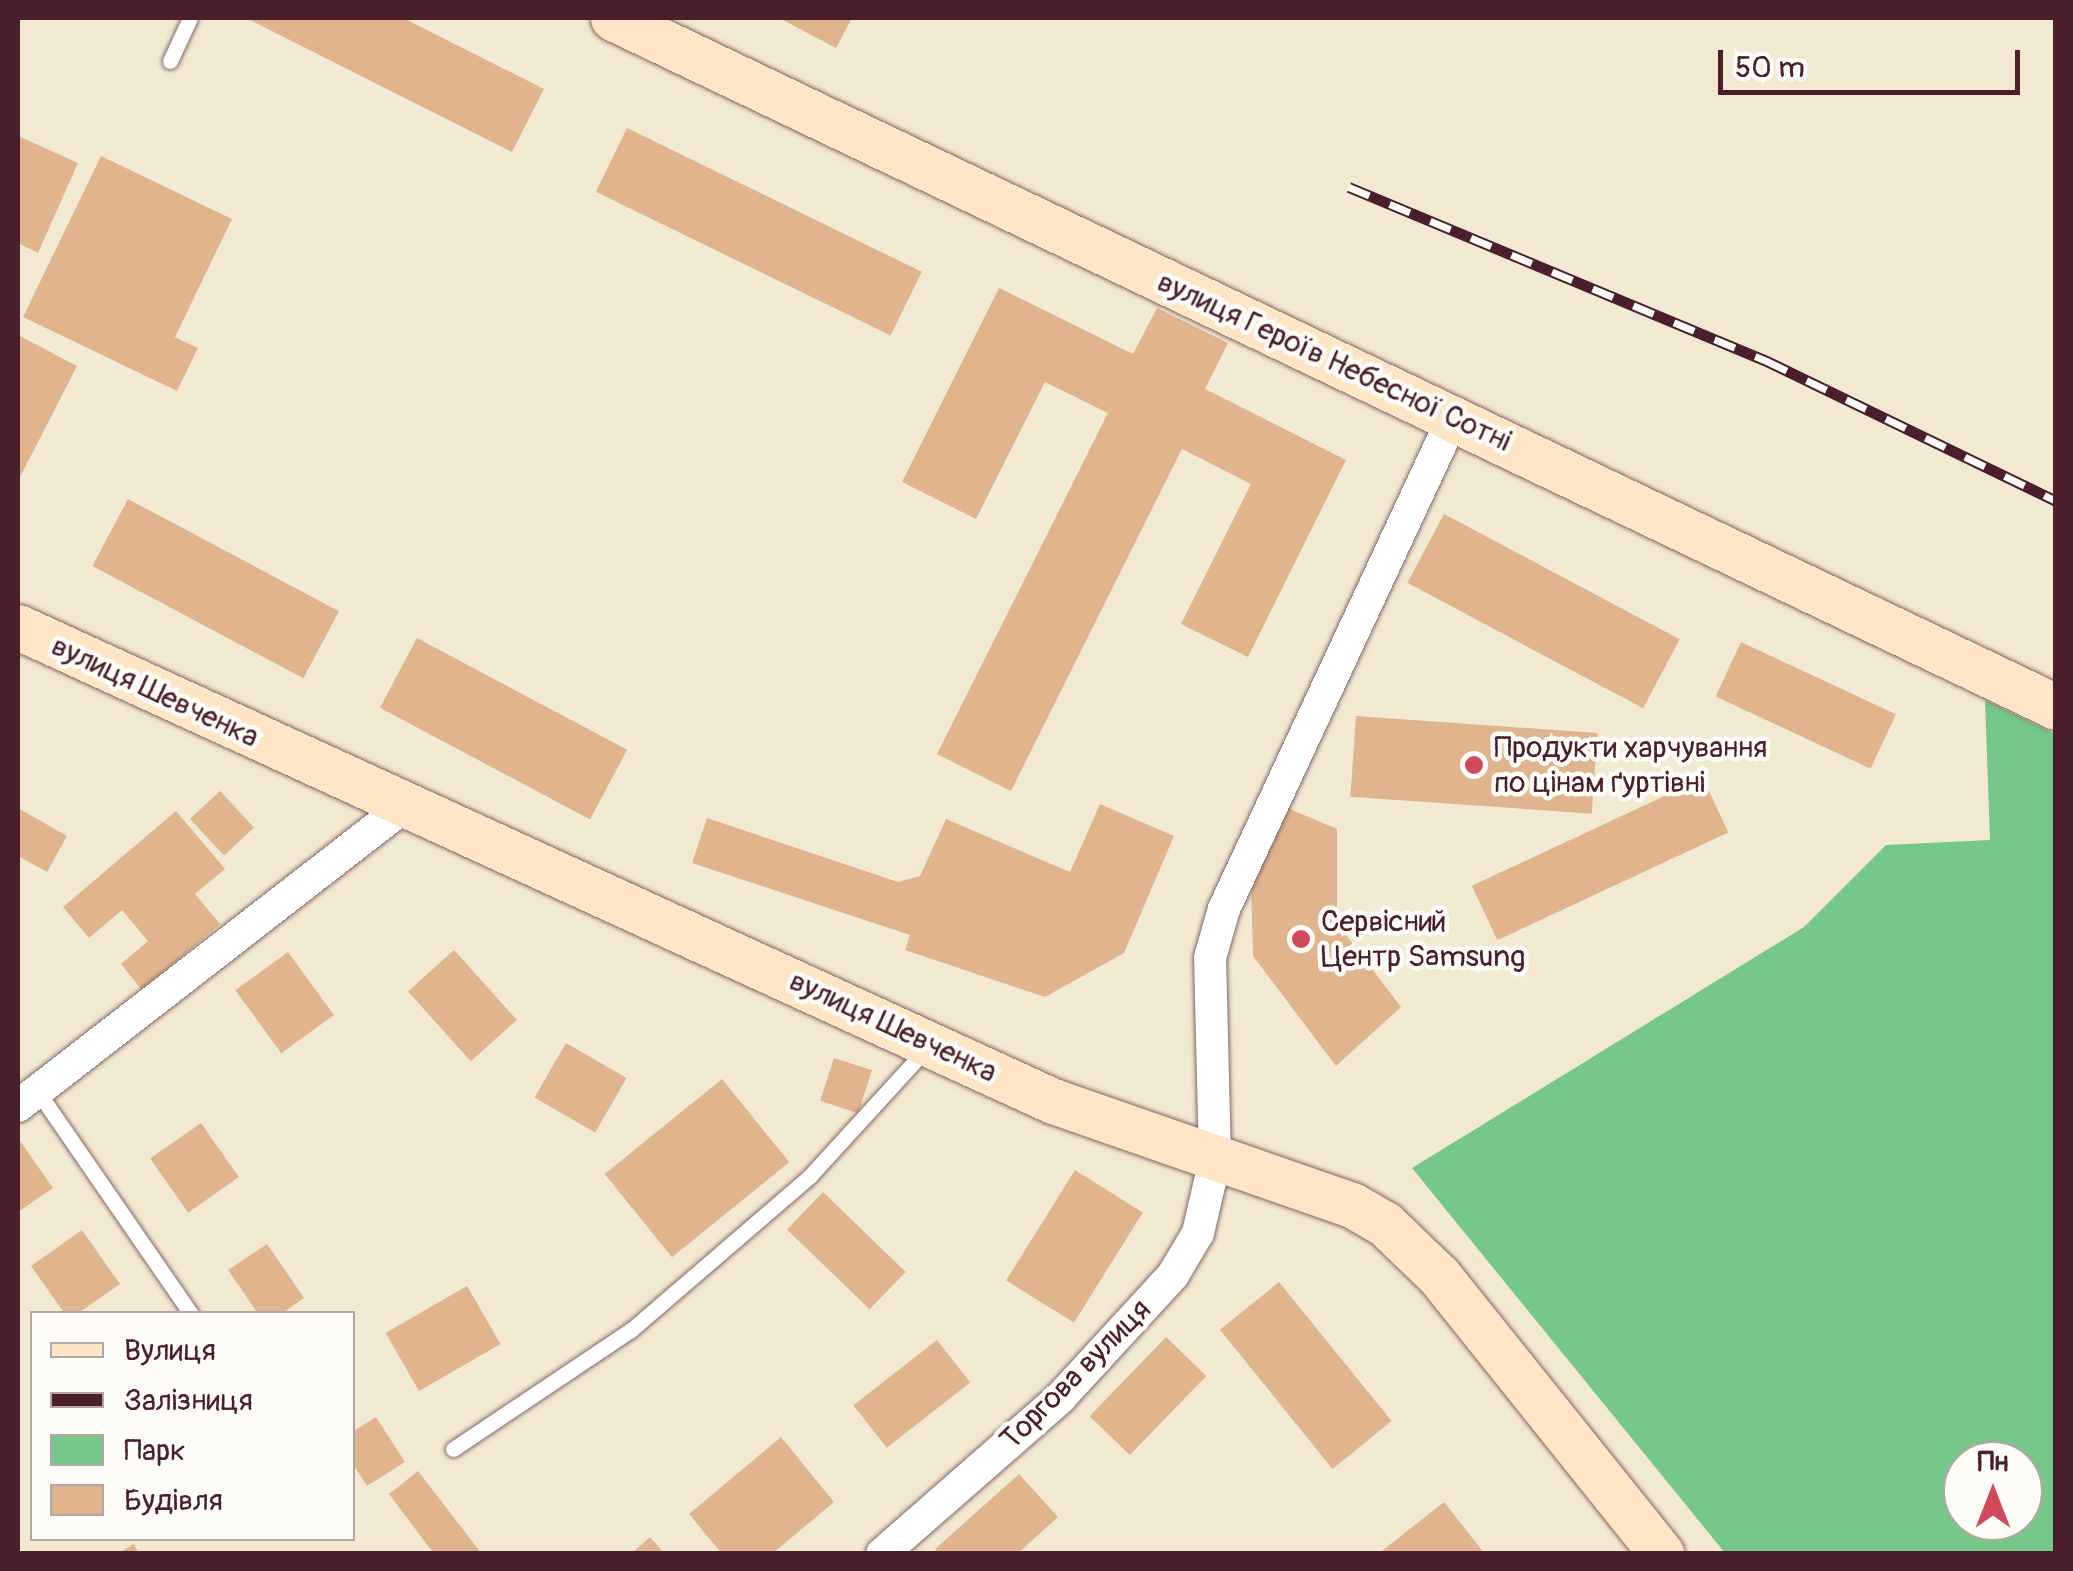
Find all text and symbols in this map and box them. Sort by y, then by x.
scale bar [1723,30,2026,92]
text: 50 m [1735,49,1805,86]
street label: вулиця Героїв Небесної Сотні [1152,264,1516,460]
street label: вулиця Шевченка [46,628,264,756]
place label: Продукти харчування по цінам ґуртівні [1494,730,1767,800]
marker: Продукти харчування по цінам ґуртівні [1463,754,1485,776]
place label: Сервісний Центр Samsung [1321,904,1525,974]
marker: Сервісний Центр Samsung [1290,928,1312,950]
street label: вулиця Шевченка [784,963,1002,1091]
street label: Торгова вулиця [993,1292,1159,1458]
legend [30,1311,355,1541]
text: Вулиця [124,1332,216,1369]
text: Залізниця [124,1382,253,1419]
text: Парк [124,1432,186,1469]
north arrow [1943,1441,2043,1541]
text: Пн [1978,1445,2008,1480]
text: Будівля [124,1482,223,1519]

